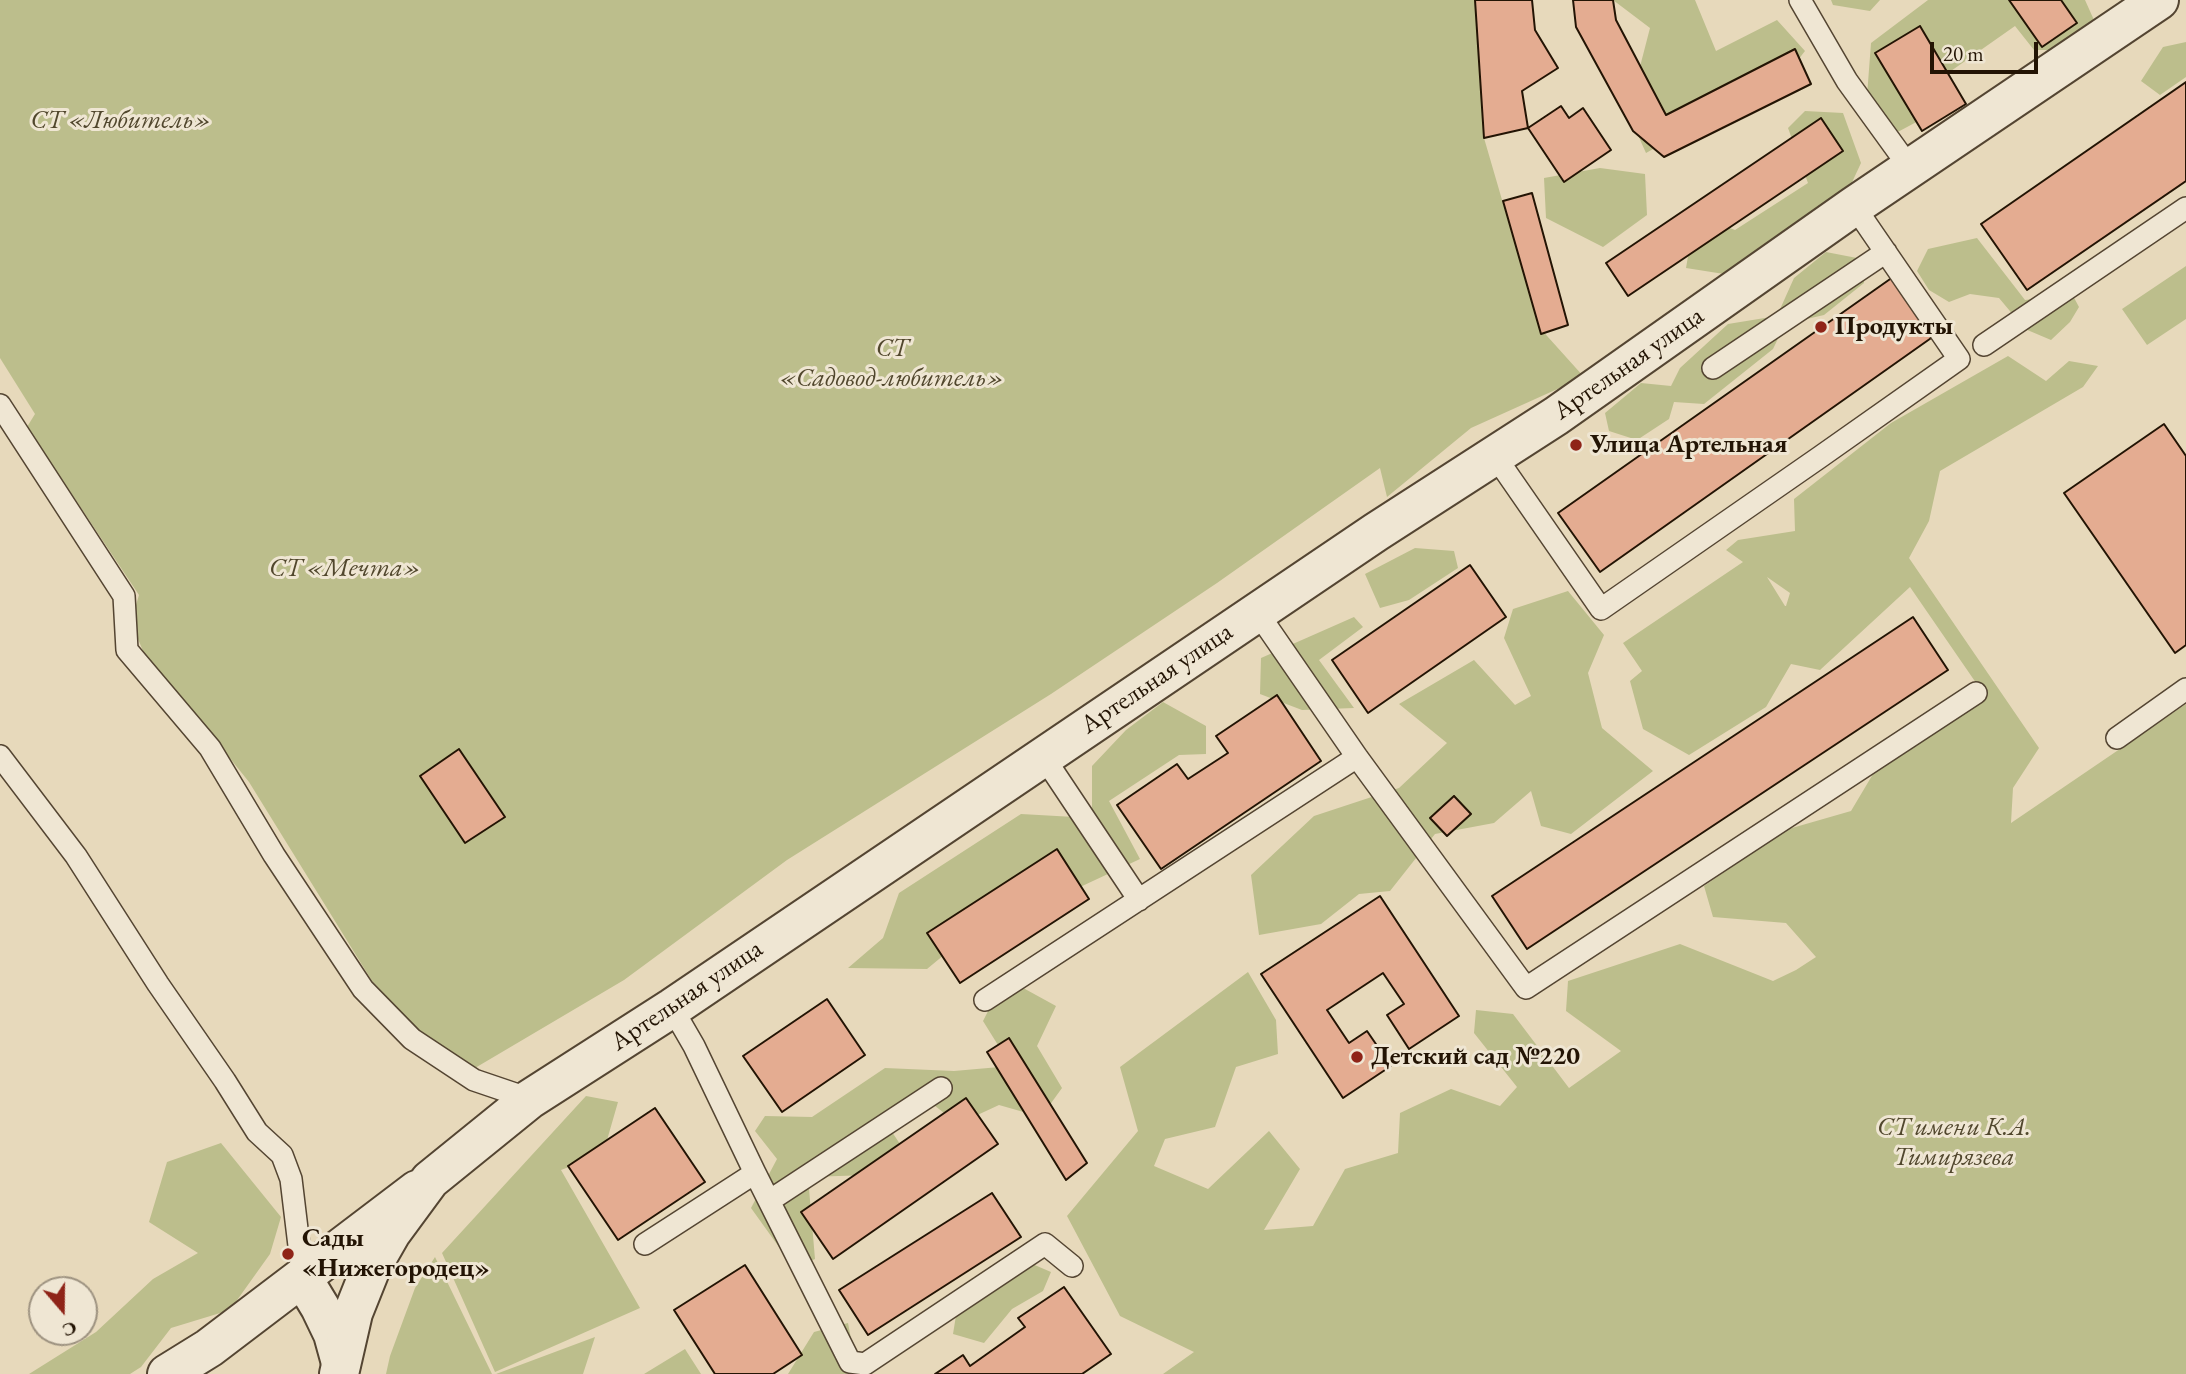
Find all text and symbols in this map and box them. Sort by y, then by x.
scale bar [1934,28,2042,72]
text: 20 m [1943,40,1984,67]
park label: СТ «Любитель» [31,105,211,137]
street label: Артельная улица [1548,301,1710,427]
place label: Продукты [1835,311,1953,343]
marker: Продукты [1813,319,1829,335]
park label: СТ «Садовод-любитель» [780,333,1004,394]
place label: Улица Артельная [1590,429,1788,461]
marker: Улица Артельная [1568,437,1584,453]
park label: СТ «Мечта» [269,553,421,585]
street label: Артельная улица [1075,617,1239,741]
street label: Артельная улица [605,934,769,1058]
place label: Детский сад №220 [1371,1041,1580,1073]
marker: Детский сад №220 [1349,1049,1365,1065]
park label: СТ имени К.А. Тимирязева [1877,1112,2031,1174]
place label: Сады «Нижегородец» [302,1223,490,1284]
marker: Сады «Нижегородец» [280,1246,296,1262]
north arrow [28,1276,98,1346]
text: С [59,1315,80,1343]

